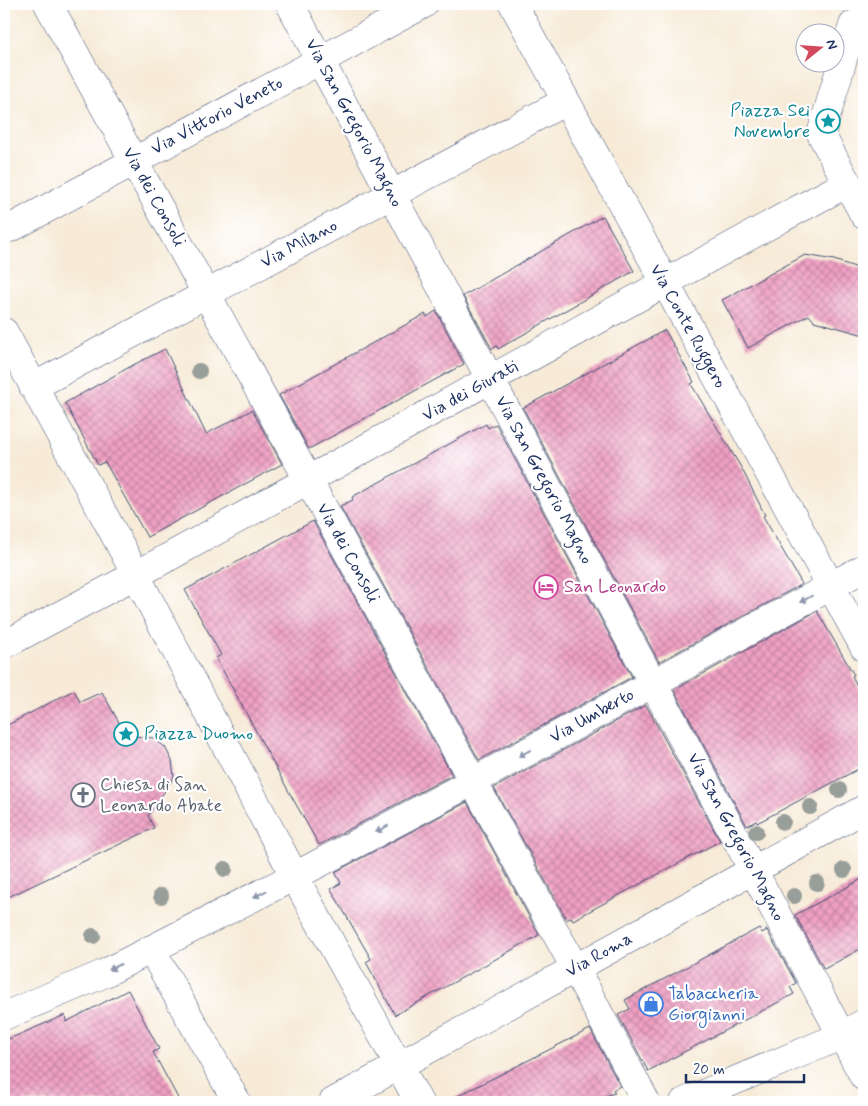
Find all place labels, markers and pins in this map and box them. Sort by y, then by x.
place label: Piazza Sei Novembre [730,99,810,144]
place icon: Piazza Sei Novembre [815,108,841,134]
hotel icon: San Leonardo [533,574,559,600]
place label: San Leonardo [564,575,666,599]
place icon: Piazza Duomo [113,721,139,747]
place label: Piazza Duomo [144,722,253,746]
place label: Chiesa di San Leonardo Abate [100,773,223,818]
church icon: Chiesa di San Leonardo Abate [70,782,96,808]
place label: Tabaccheria Giorgianni [668,982,758,1028]
shop icon: Tabaccheria Giorgianni [638,991,664,1017]

